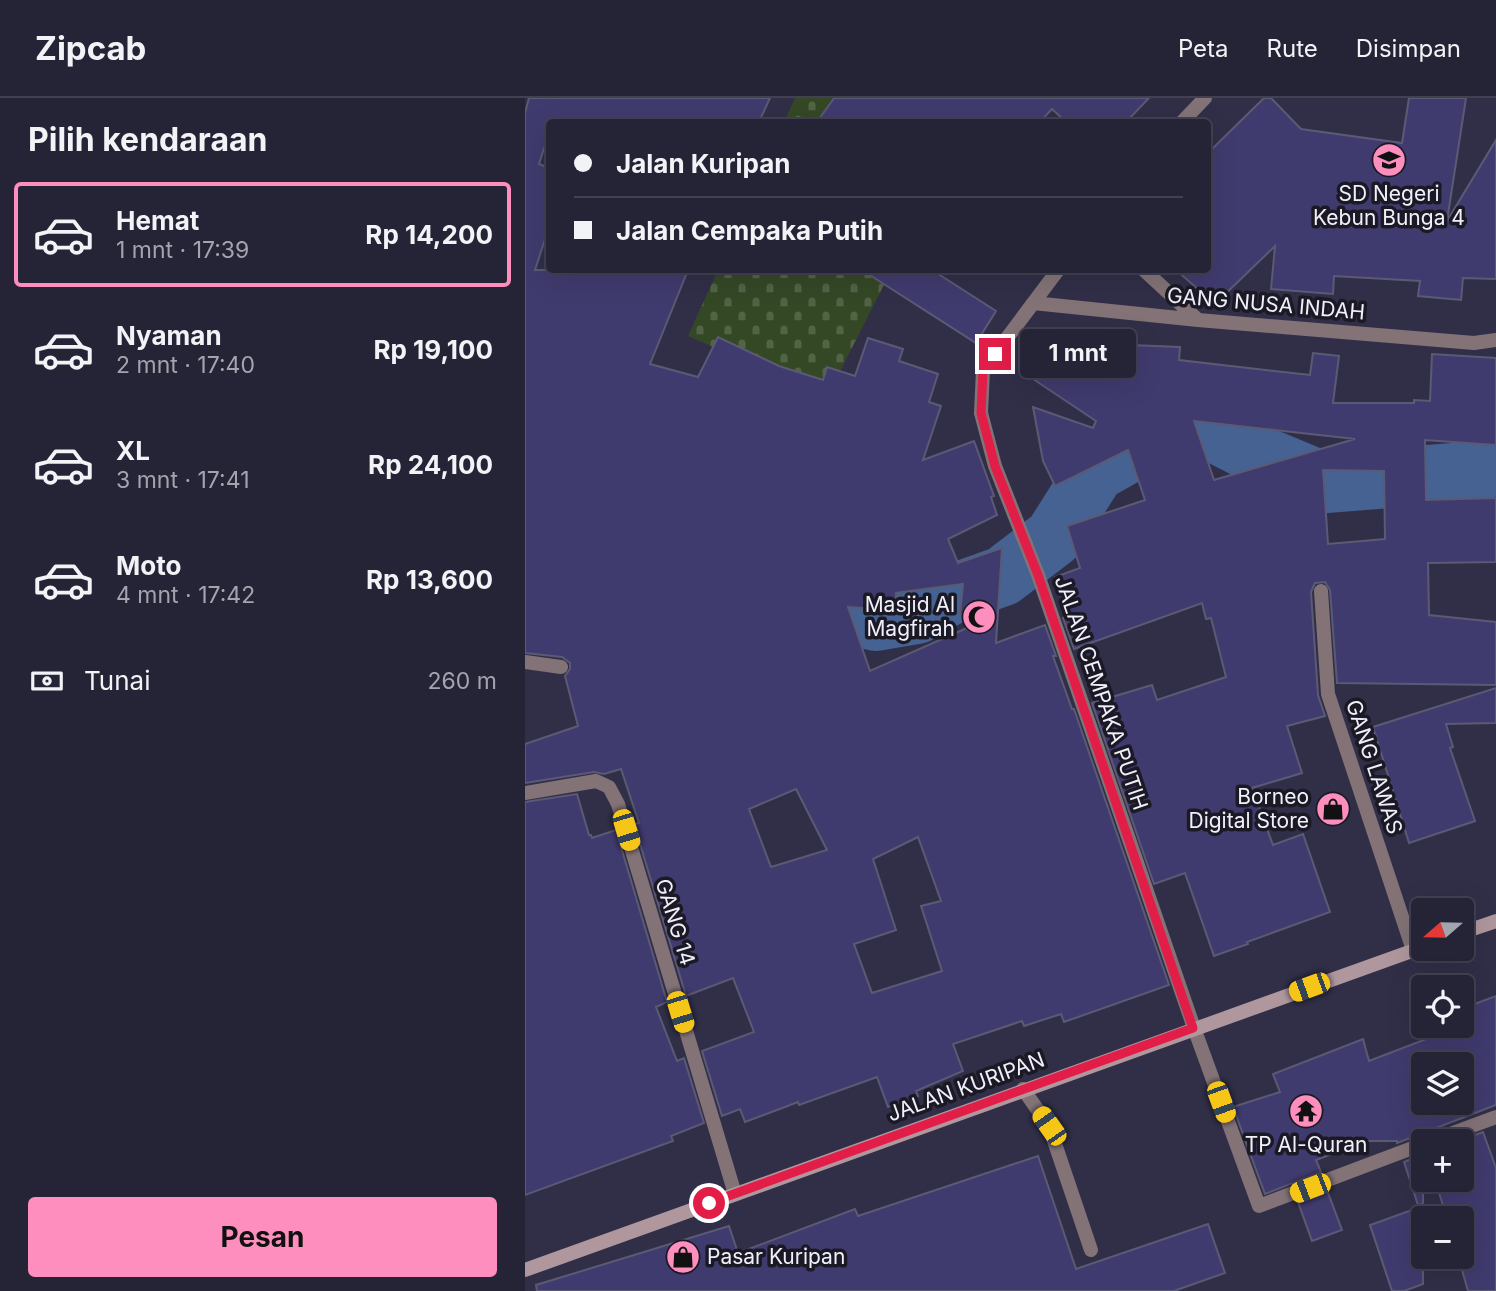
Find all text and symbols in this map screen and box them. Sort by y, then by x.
text: Zipcab [35,28,146,68]
text: Peta [1178,34,1229,63]
text: Rute [1267,34,1318,63]
text: Disimpan [1356,34,1461,63]
text: Pilih kendaraan [28,120,268,159]
school or university icon: SD Negeri Kebun Bunga 4 [1370,141,1408,179]
text: Jalan Kuripan [616,148,791,179]
place label: SD Negeri Kebun Bunga 4 [1313,181,1465,230]
icon: car [32,203,95,266]
text: Hemat [116,205,199,236]
text: Jalan Cempaka Putih [616,215,883,246]
text: Rp 14,200 [365,219,493,250]
text: 1 mnt · 17:39 [116,236,249,264]
street label: GANG NUSA INDAH [1166,282,1366,325]
icon: car [32,318,95,381]
text: Nyaman [116,320,222,351]
callout: 1 mnt [1019,330,1135,378]
text: Rp 19,100 [373,334,493,365]
route end [979,338,1011,370]
text: 1 mnt [1048,339,1108,367]
text: 2 mnt · 17:40 [116,351,255,379]
icon: car [32,433,95,496]
text: XL [116,435,150,466]
text: Rp 24,100 [368,449,493,480]
text: 3 mnt · 17:41 [116,466,250,494]
icon: car [32,548,95,611]
text: Moto [116,550,181,581]
text: Rp 13,600 [366,564,493,595]
street label: JALAN CEMPAKA PUTIH [1050,573,1153,813]
text: 4 mnt · 17:42 [116,581,255,609]
place label: Masjid Al Magfirah [865,592,955,641]
mosque icon: Masjid Al Magfirah [960,598,998,636]
icon: cash [28,662,66,700]
text: Tunai [84,665,151,696]
text: 260 m [428,667,497,695]
street label: GANG LAWAS [1341,697,1408,837]
place label: Borneo Digital Store [1189,784,1309,833]
shop icon: Borneo Digital Store [1314,790,1352,828]
car [610,807,643,853]
street label: GANG 14 [650,876,700,968]
north arrow [1411,898,1473,961]
map controls [1411,898,1474,1269]
car [1286,970,1333,1004]
button: locate [1411,975,1474,1038]
car [664,989,697,1035]
street label: JALAN KURIPAN [884,1047,1048,1127]
button: layers [1411,1052,1474,1115]
car [1204,1079,1239,1125]
temple icon: TP Al-Quran [1287,1092,1325,1130]
car [1029,1103,1070,1149]
button: + [1411,1129,1474,1192]
place label: TP Al-Quran [1245,1132,1367,1157]
car [1287,1171,1334,1205]
route start [693,1187,725,1219]
button: Pesan [28,1197,497,1277]
button: − [1411,1206,1474,1269]
shop icon: Pasar Kuripan [664,1238,702,1276]
place label: Pasar Kuripan [707,1244,845,1269]

